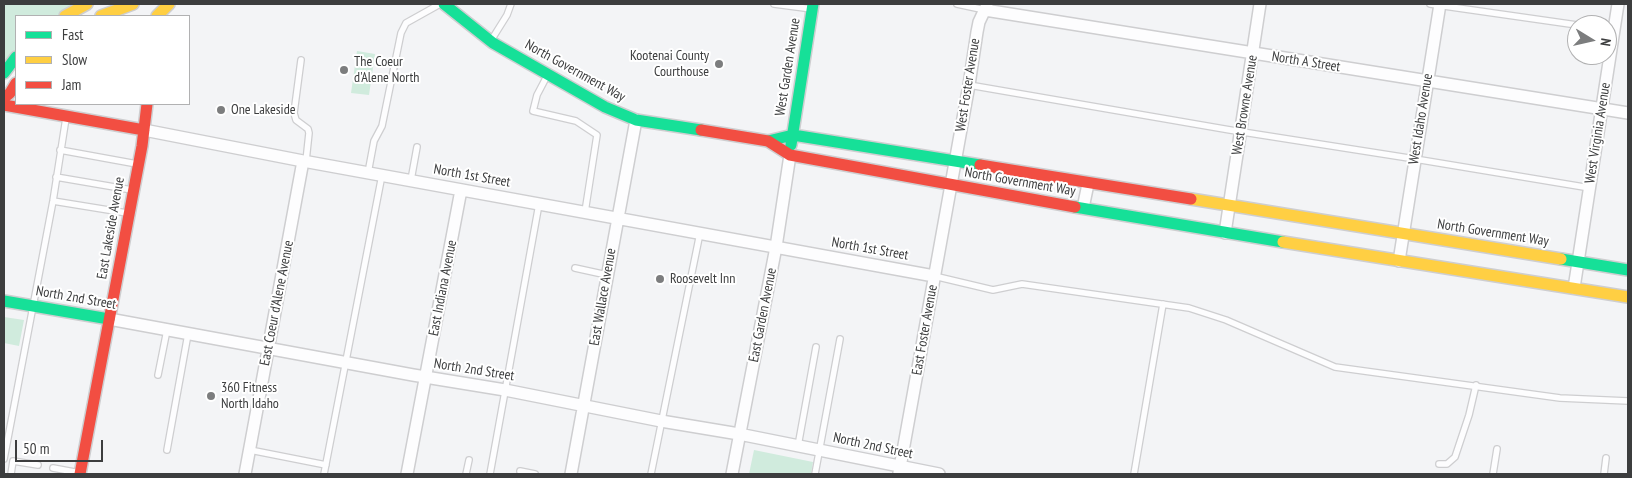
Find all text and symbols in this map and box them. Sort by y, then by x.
legend [15,15,190,105]
north arrow [1567,15,1617,65]
street label: West Garden Avenue [772,17,804,117]
text: Fast [62,25,83,44]
street label: North Government Way [522,36,628,106]
street label: West Foster Avenue [952,37,984,133]
text: N [1596,37,1615,47]
place label: Kootenai County Courthouse [630,48,709,80]
street label: North A Street [1270,48,1342,76]
text: Slow [62,50,87,69]
place label: The Coeur d'Alene North [354,54,420,86]
street label: West Browne Avenue [1229,54,1261,156]
marker: Kootenai County Courthouse [713,58,725,70]
marker: The Coeur d'Alene North [338,64,350,76]
street label: West Idaho Avenue [1406,72,1436,166]
text: Jam [62,75,81,94]
street label: West Virginia Avenue [1582,81,1614,185]
place label: One Lakeside [231,102,295,118]
marker: One Lakeside [215,104,227,116]
street label: North 1st Street [432,161,512,191]
street label: North Government Way [963,164,1077,200]
street label: East Lakeside Avenue [94,176,128,280]
street label: North Government Way [1436,216,1550,250]
street label: North 1st Street [830,234,910,264]
street label: East Coeur d'Alene Avenue [257,239,297,367]
street label: East Indiana Avenue [425,239,461,337]
street label: East Wallace Avenue [586,247,620,347]
street label: East Garden Avenue [746,266,780,364]
place label: Roosevelt Inn [670,271,735,287]
marker: Roosevelt Inn [654,273,666,285]
street label: North 2nd Street [35,283,117,313]
street label: East Foster Avenue [909,284,941,376]
street label: North 2nd Street [433,355,515,385]
place label: 360 Fitness North Idaho [221,380,279,412]
marker: 360 Fitness North Idaho [205,390,217,402]
street label: North 2nd Street [832,429,914,463]
scale bar [18,430,105,462]
text: 50 m [23,439,49,458]

